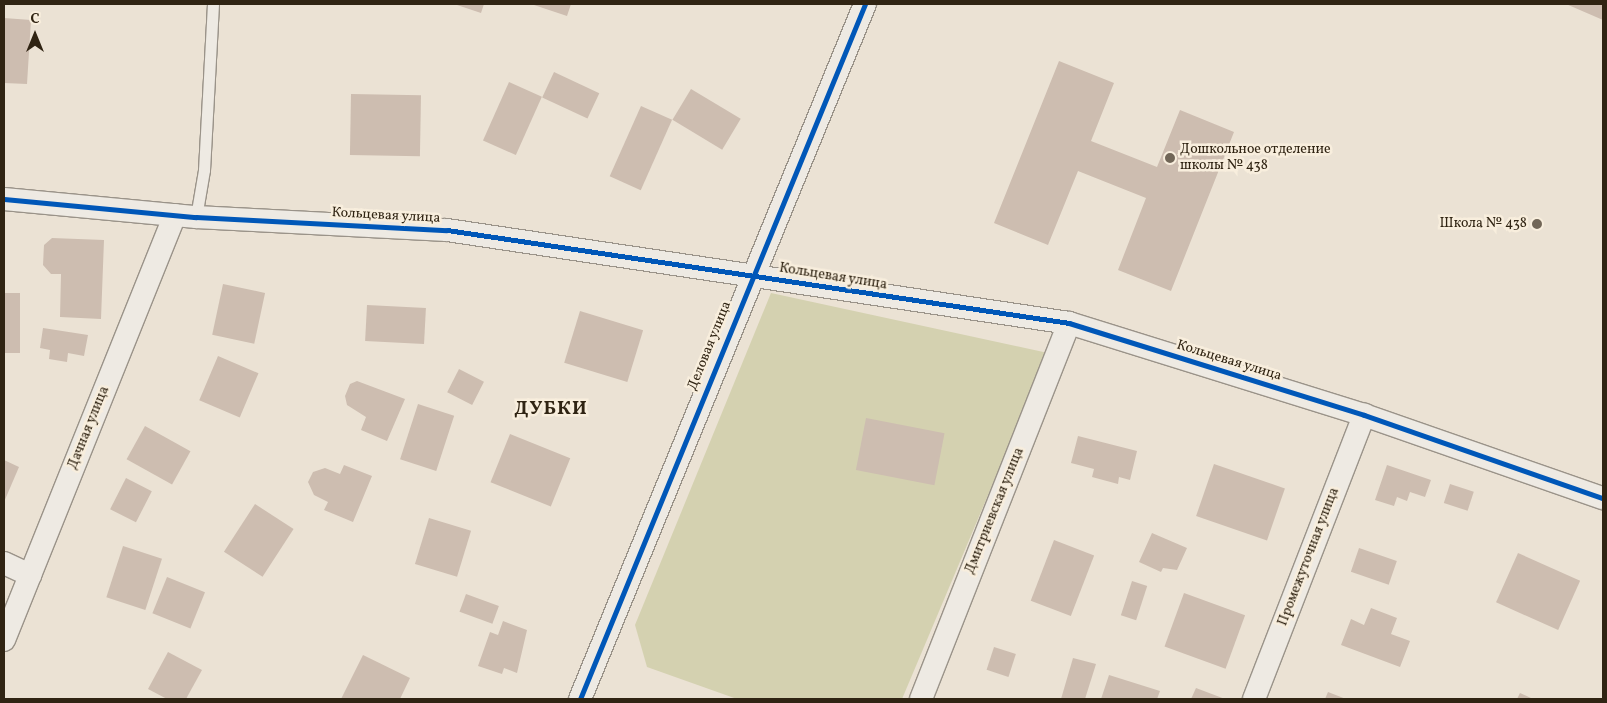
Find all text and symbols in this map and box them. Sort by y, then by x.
north arrow [10,10,60,60]
text: С [30,10,40,29]
place label: Дошкольное отделение школы № 438 [1180,142,1331,174]
marker: Дошкольное отделение школы № 438 [1164,152,1176,164]
street label: Кольцевая улица [331,205,441,227]
place label: Школа № 438 [1440,216,1527,232]
marker: Школа № 438 [1531,218,1543,230]
street label: Кольцевая улица [778,260,888,294]
street label: Деловая улица [684,299,736,393]
street label: Кольцевая улица [1174,337,1284,385]
street label: Дачная улица [65,384,113,472]
district label: ДУБКИ [514,399,588,421]
street label: Дмитриевская улица [962,445,1028,577]
street label: Промежуточная улица [1275,485,1343,629]

